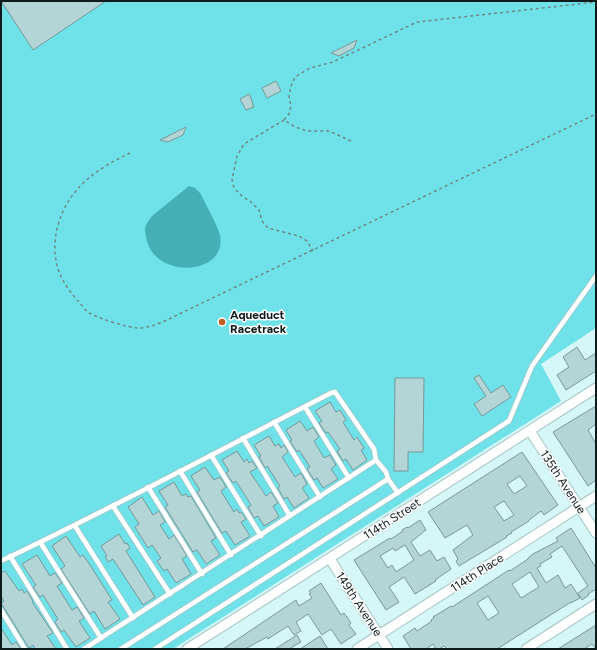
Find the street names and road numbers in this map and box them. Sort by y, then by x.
street label: 135th Avenue [537,448,589,517]
street label: 114th Street [361,495,424,543]
street label: 114th Place [448,550,506,595]
street label: 149th Avenue [333,569,385,639]

